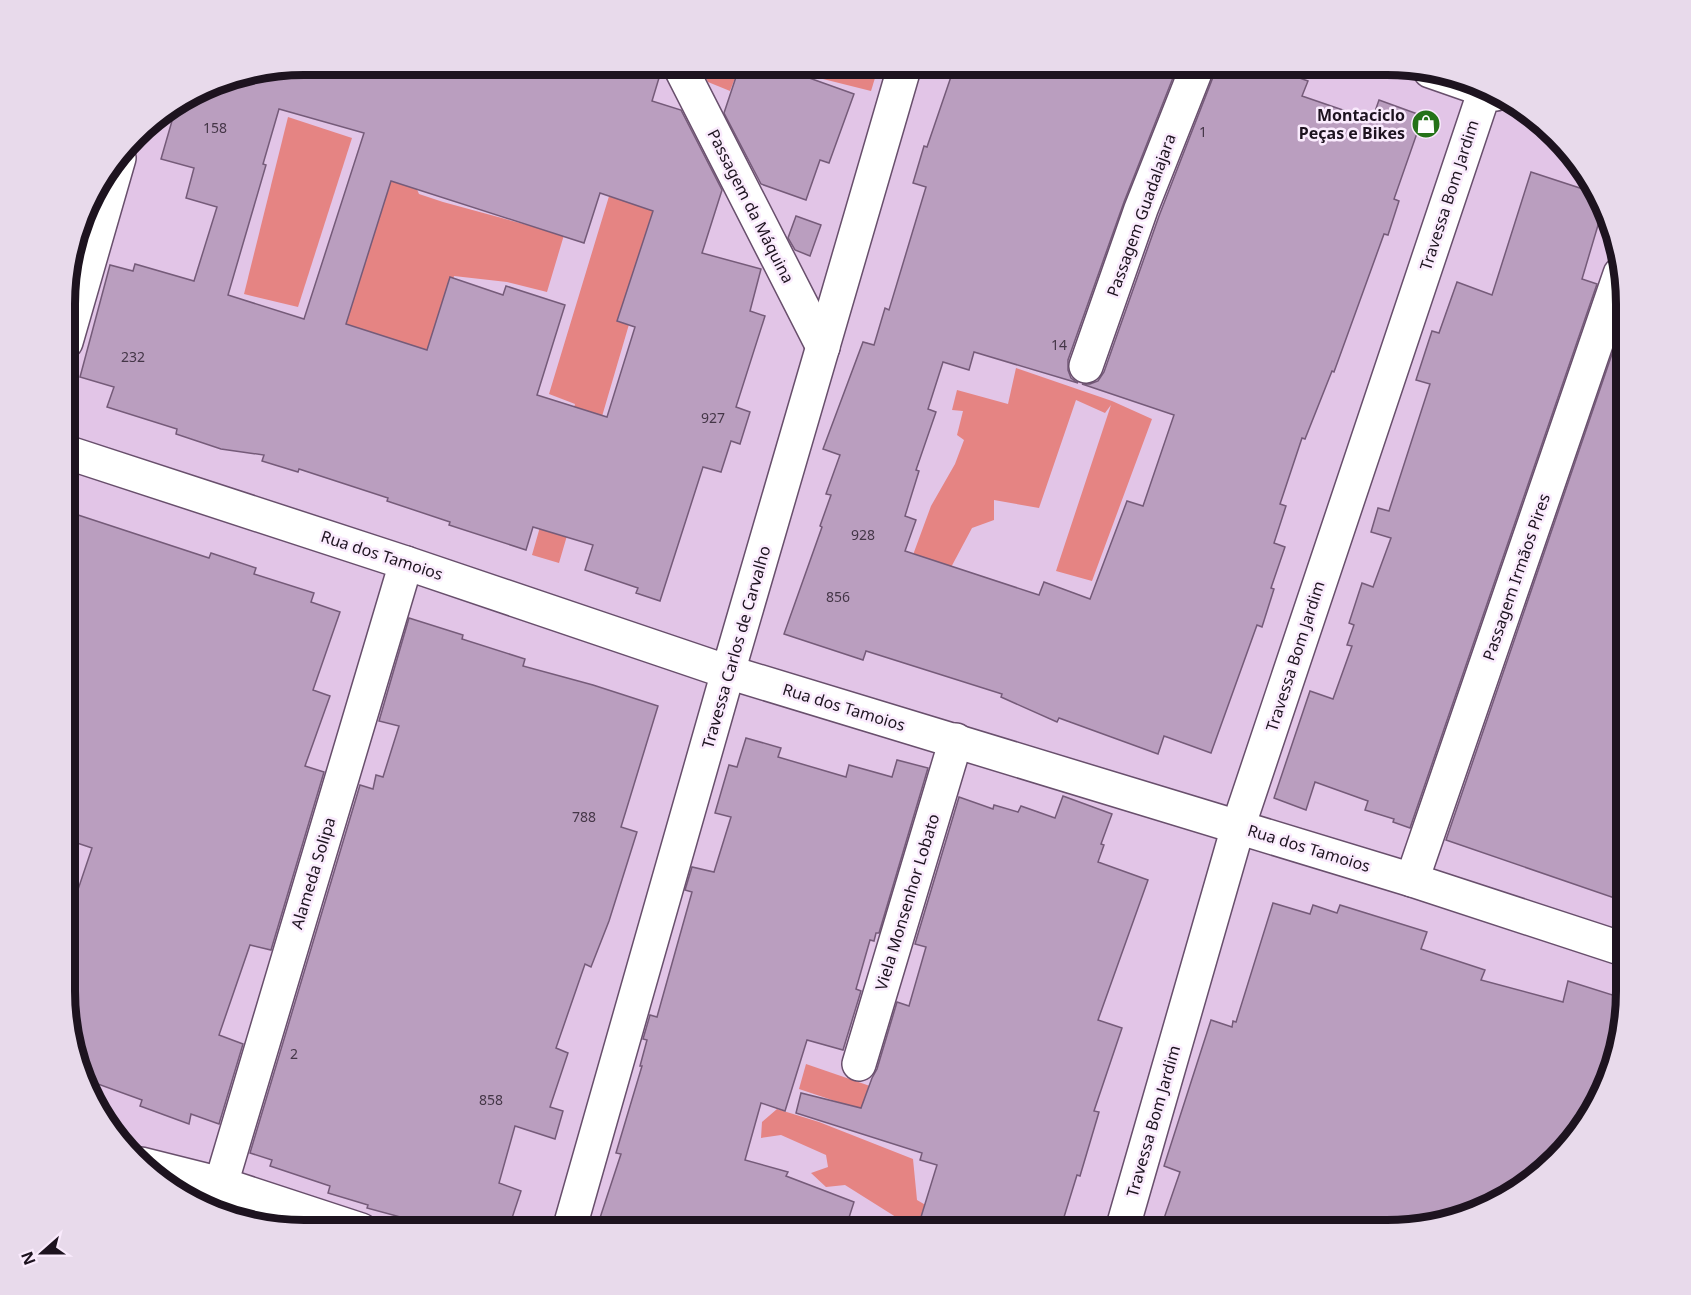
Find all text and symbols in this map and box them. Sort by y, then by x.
place label: Montaciclo Peças e Bikes [1299,104,1405,144]
shop icon: Montaciclo Peças e Bikes [1410,108,1442,140]
street label: Travessa Bom Jardim [1414,117,1484,273]
house number: 158 [203,118,227,137]
house number: 1 [1199,122,1207,141]
street label: Passagem da Máquina [703,125,799,287]
street label: Passagem Guadalajara [1101,131,1181,299]
house number: 14 [1051,335,1067,354]
house number: 232 [121,347,145,366]
house number: 927 [701,408,725,427]
street label: Passagem Irmãos Pires [1477,491,1555,663]
street label: Rua dos Tamoios [318,525,446,585]
house number: 928 [851,525,875,544]
street label: Travessa Carlos de Carvalho [697,543,775,751]
street label: Travessa Bom Jardim [1260,578,1330,734]
house number: 856 [826,587,850,606]
street label: Rua dos Tamoios [780,678,908,736]
house number: 788 [572,807,596,826]
street label: Viela Monsenhor Lobato [870,811,944,993]
street label: Alameda Solipa [286,814,340,932]
street label: Rua dos Tamoios [1245,819,1373,877]
street label: Travessa Bom Jardim [1121,1043,1185,1199]
house number: 2 [290,1044,298,1063]
house number: 858 [479,1090,503,1109]
north arrow [12,1223,72,1283]
text: N [15,1248,41,1268]

